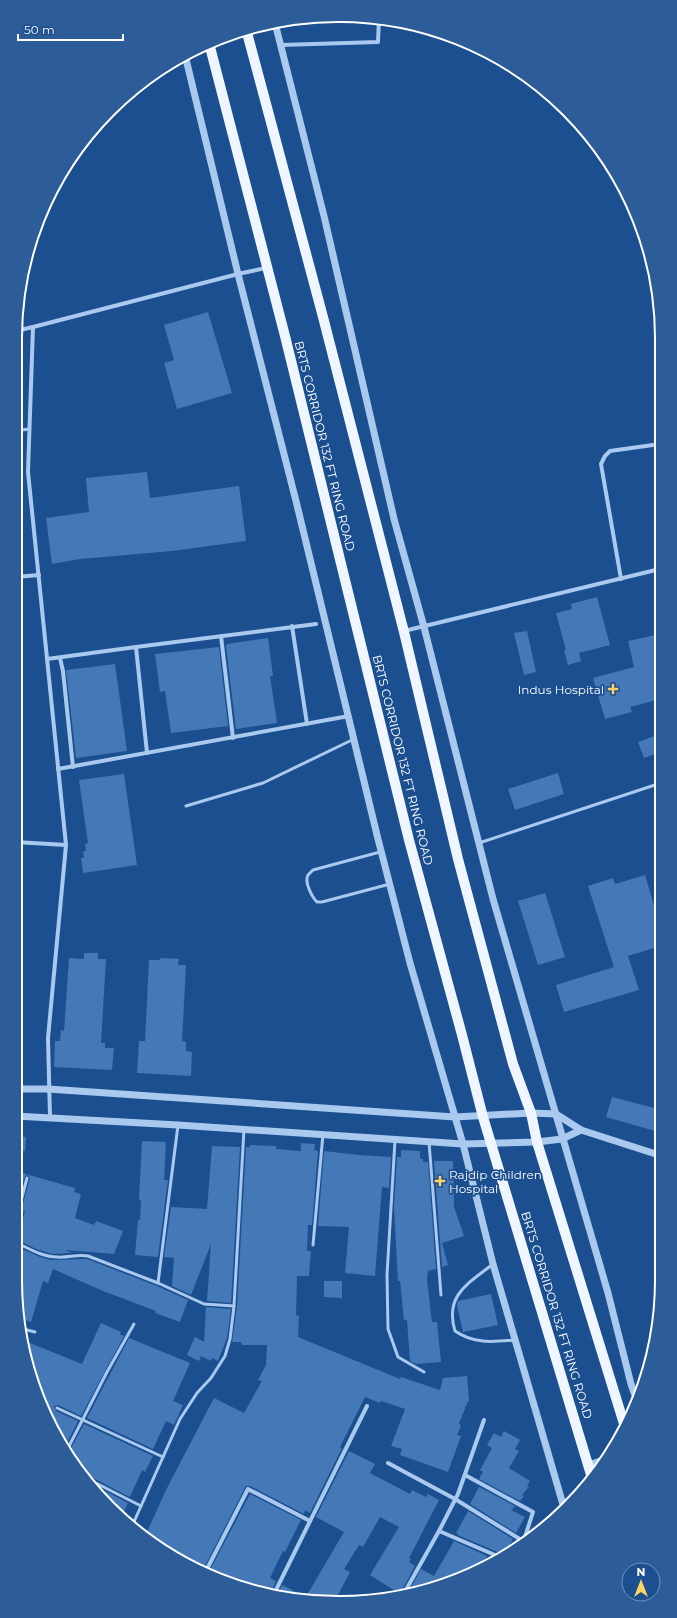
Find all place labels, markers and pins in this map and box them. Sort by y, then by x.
place label: Indus Hospital [518,682,604,697]
marker: Indus Hospital [607,683,619,695]
place label: Rajdip Children Hospital [449,1167,542,1196]
marker: Rajdip Children Hospital [434,1175,446,1187]

